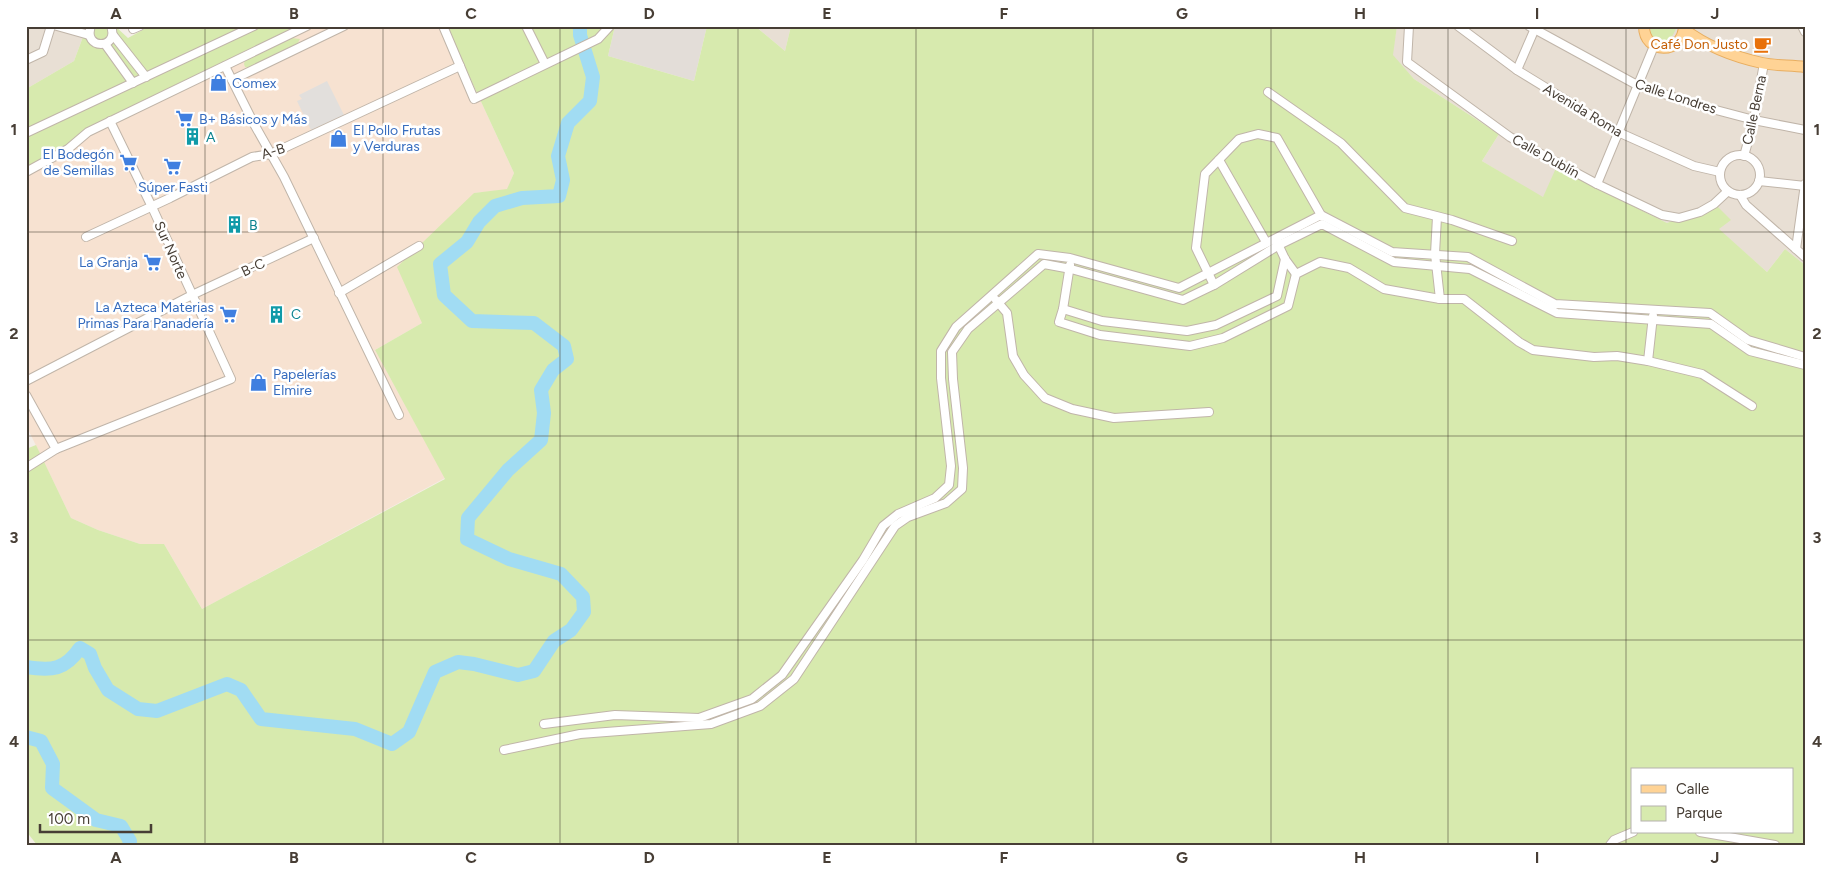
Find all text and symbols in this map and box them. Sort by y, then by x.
text: A [110,4,122,23]
text: B [289,4,299,23]
text: C [465,4,477,23]
text: D [643,4,655,23]
text: E [822,4,832,23]
text: F [1000,4,1009,23]
text: G [1176,4,1188,23]
text: H [1354,4,1366,23]
text: I [1535,4,1539,23]
text: J [1711,4,1719,23]
cafe icon: Café Don Justo [1752,34,1772,54]
place label: Café Don Justo [1651,36,1748,53]
shop icon: Comex [208,73,228,93]
street label: Calle Berna [1739,74,1770,146]
place label: Comex [232,75,277,92]
street label: Calle Londres [1633,75,1719,118]
street label: Avenida Roma [1540,80,1626,141]
supermarket icon: B+ Básicos y Más [175,109,195,129]
place label: B+ Básicos y Más [199,111,307,128]
text: 1 [11,120,17,139]
text: 1 [1814,120,1820,139]
place label: El Pollo Frutas y Verduras [353,122,441,155]
building icon: A [182,127,202,147]
shop icon: El Pollo Frutas y Verduras [329,128,349,148]
place label: A [206,129,216,146]
street label: Calle Dublín [1509,131,1583,182]
street label: A-B [259,140,287,163]
place label: El Bodegón de Semillas [43,146,114,179]
supermarket icon: El Bodegón de Semillas [118,152,138,172]
supermarket icon: Súper Fasti [163,157,183,177]
place label: Súper Fasti [138,179,208,196]
building icon: B [225,215,245,235]
place label: B [249,217,258,234]
street label: Sur Norte [150,219,191,282]
supermarket icon: La Granja [142,252,162,272]
place label: La Granja [79,254,138,271]
street label: B-C [239,255,268,280]
place label: La Azteca Materias Primas Para Panadería [77,299,214,332]
building icon: C [267,304,287,324]
supermarket icon: La Azteca Materias Primas Para Panadería [218,305,238,325]
place label: C [291,306,301,323]
text: 2 [9,324,19,343]
text: 2 [1812,324,1822,343]
place label: Papelerías Elmire [273,366,336,399]
shop icon: Papelerías Elmire [249,372,269,392]
text: 3 [10,528,19,547]
text: 3 [1813,528,1822,547]
text: 4 [9,732,19,751]
text: 4 [1812,732,1822,751]
legend [1631,768,1794,834]
text: Calle [1676,780,1709,798]
scale bar [40,801,151,833]
text: Parque [1676,804,1723,822]
text: 100 m [48,810,90,828]
text: A [110,848,122,867]
text: B [289,848,299,867]
text: C [465,848,477,867]
text: D [643,848,655,867]
text: E [822,848,832,867]
text: F [1000,848,1009,867]
text: G [1176,848,1188,867]
text: H [1354,848,1366,867]
text: I [1535,848,1539,867]
text: J [1711,848,1719,867]

